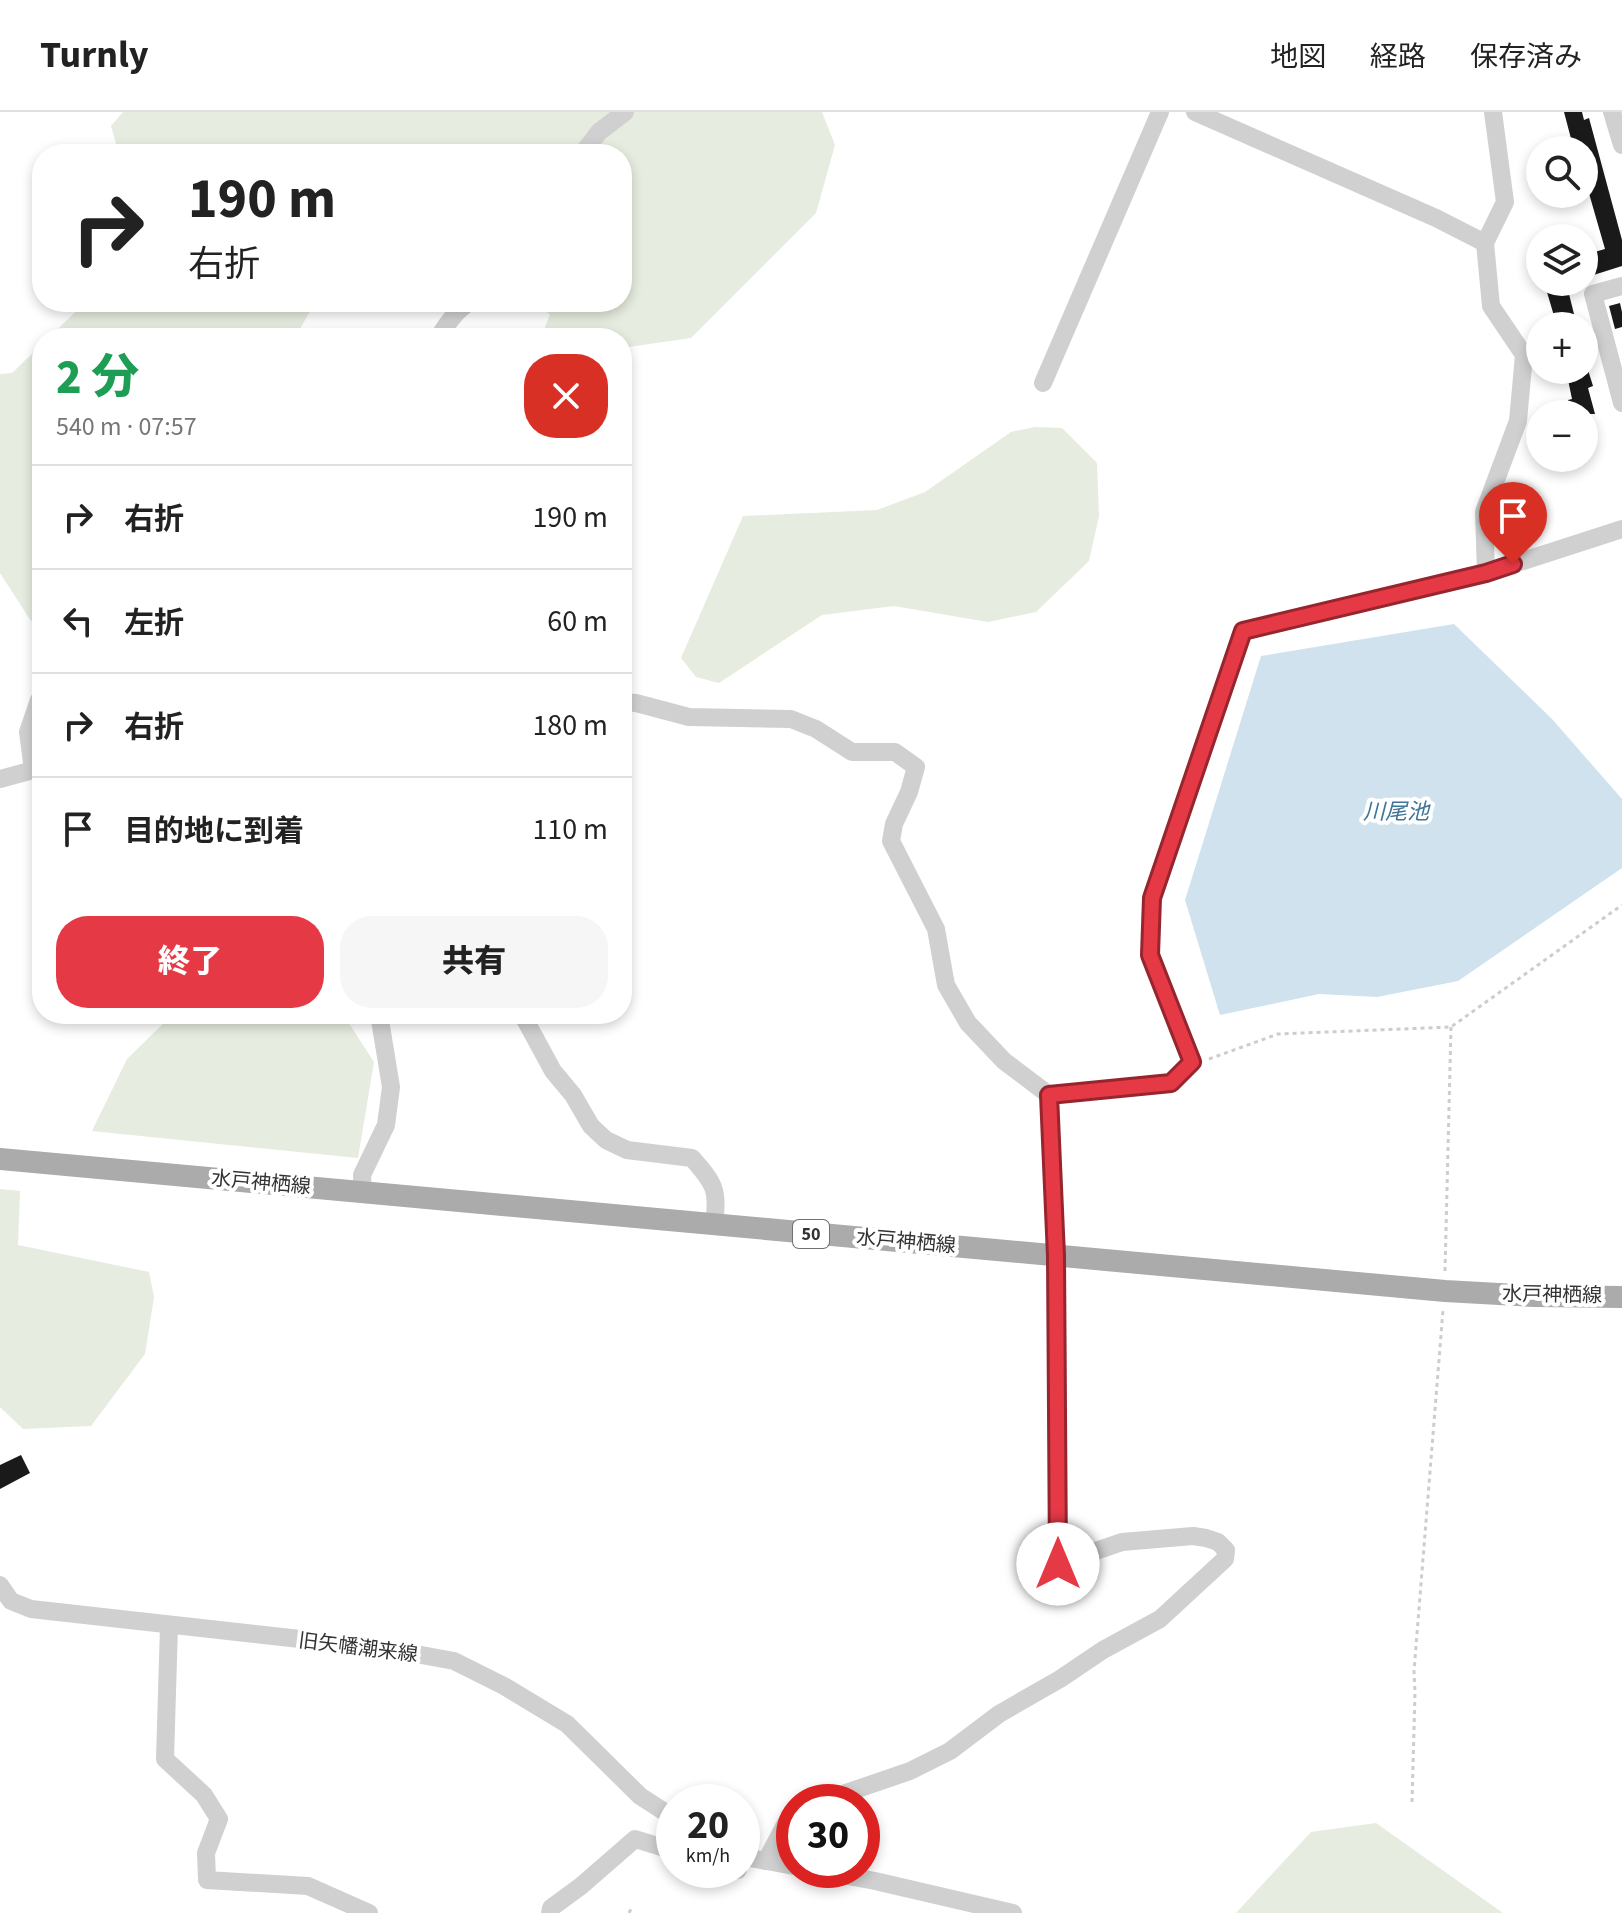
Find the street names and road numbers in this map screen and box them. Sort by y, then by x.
street label: 水戸神栖線 [210,1165,312,1201]
road number: 50 [793,1220,829,1248]
street label: 水戸神栖線 [855,1224,957,1260]
street label: 水戸神栖線 [1502,1280,1602,1310]
street label: 旧矢幡潮来線 [297,1627,419,1669]

